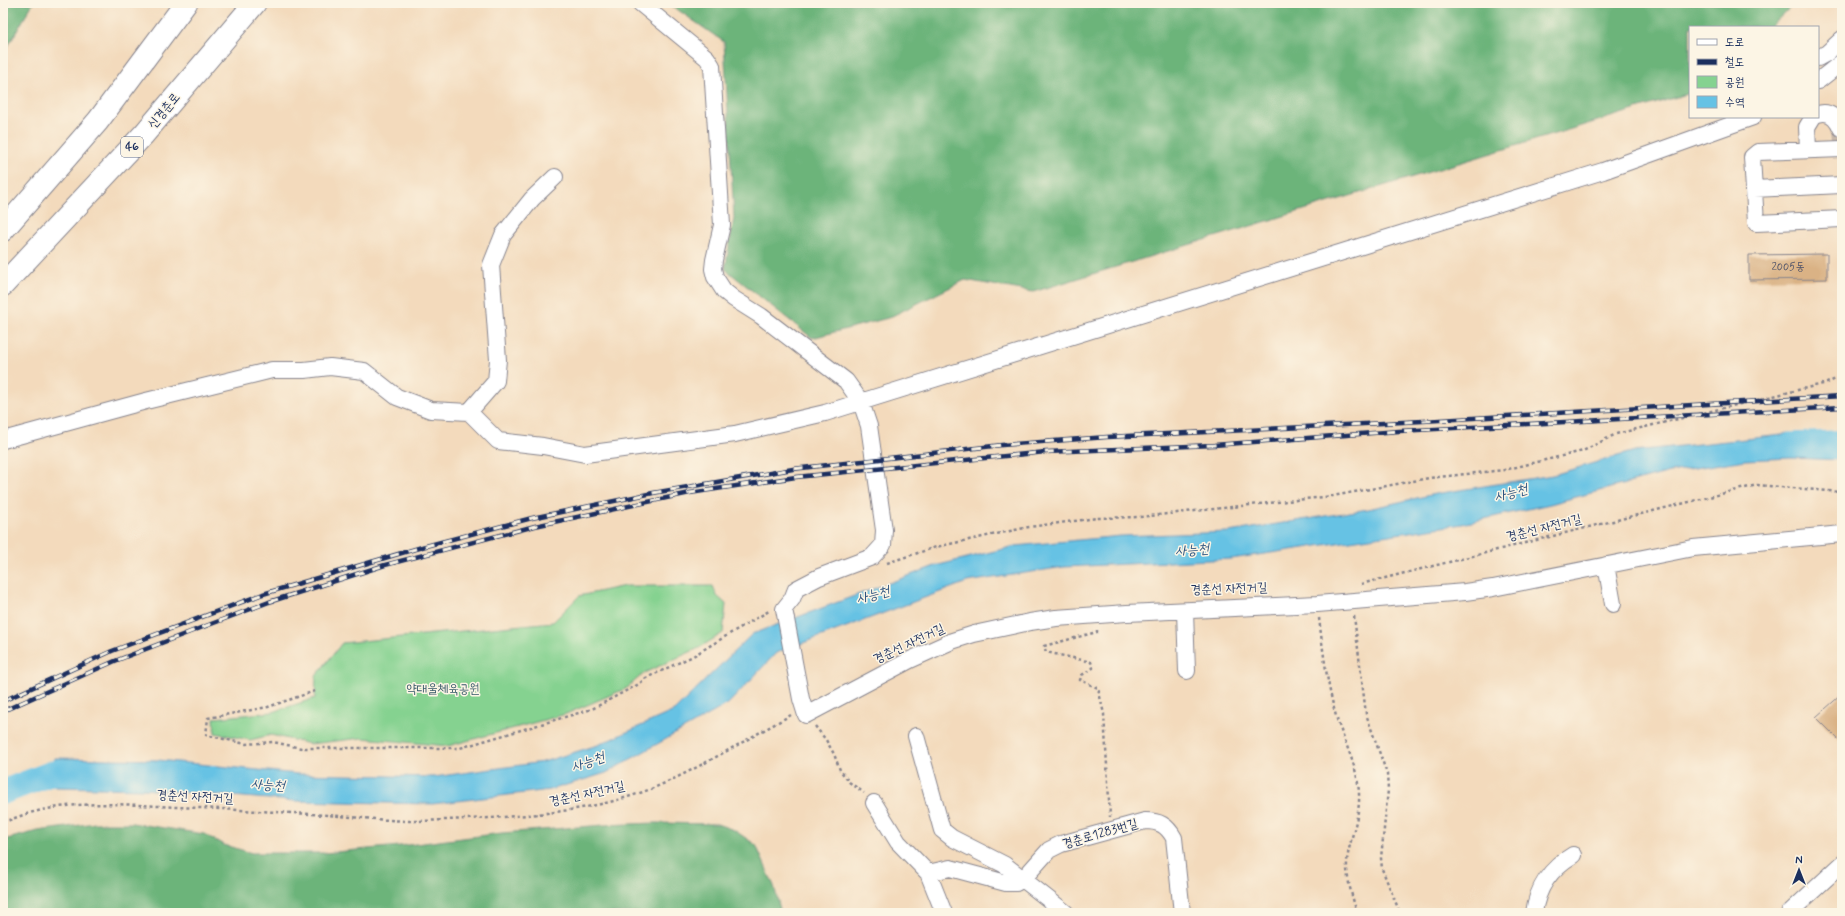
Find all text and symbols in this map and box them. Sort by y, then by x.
legend [1689,26,1819,118]
text: 도로 [1725,35,1744,51]
text: 철도 [1725,55,1744,71]
text: 공원 [1725,75,1744,91]
street label: 신경춘로 [144,90,184,132]
text: 수역 [1725,95,1745,111]
road number: 46 [121,137,143,157]
house number: 2005동 [1771,260,1805,274]
water label: 사능천 [1492,479,1531,506]
street label: 경춘선 자전거길 [1505,510,1583,546]
water label: 사능천 [1175,540,1211,560]
street label: 경춘선 자전거길 [1190,579,1268,599]
water label: 사능천 [854,581,893,608]
street label: 경춘선 자전거길 [871,620,947,668]
park label: 약대울체육공원 [406,681,480,698]
water label: 사능천 [569,747,609,776]
water label: 사능천 [251,775,287,795]
street label: 경춘선 자전거길 [548,778,626,810]
street label: 경춘선 자전거길 [156,787,234,807]
street label: 경춘로1283번길 [1060,815,1140,853]
north arrow [1779,850,1819,890]
text: N [1795,854,1803,868]

